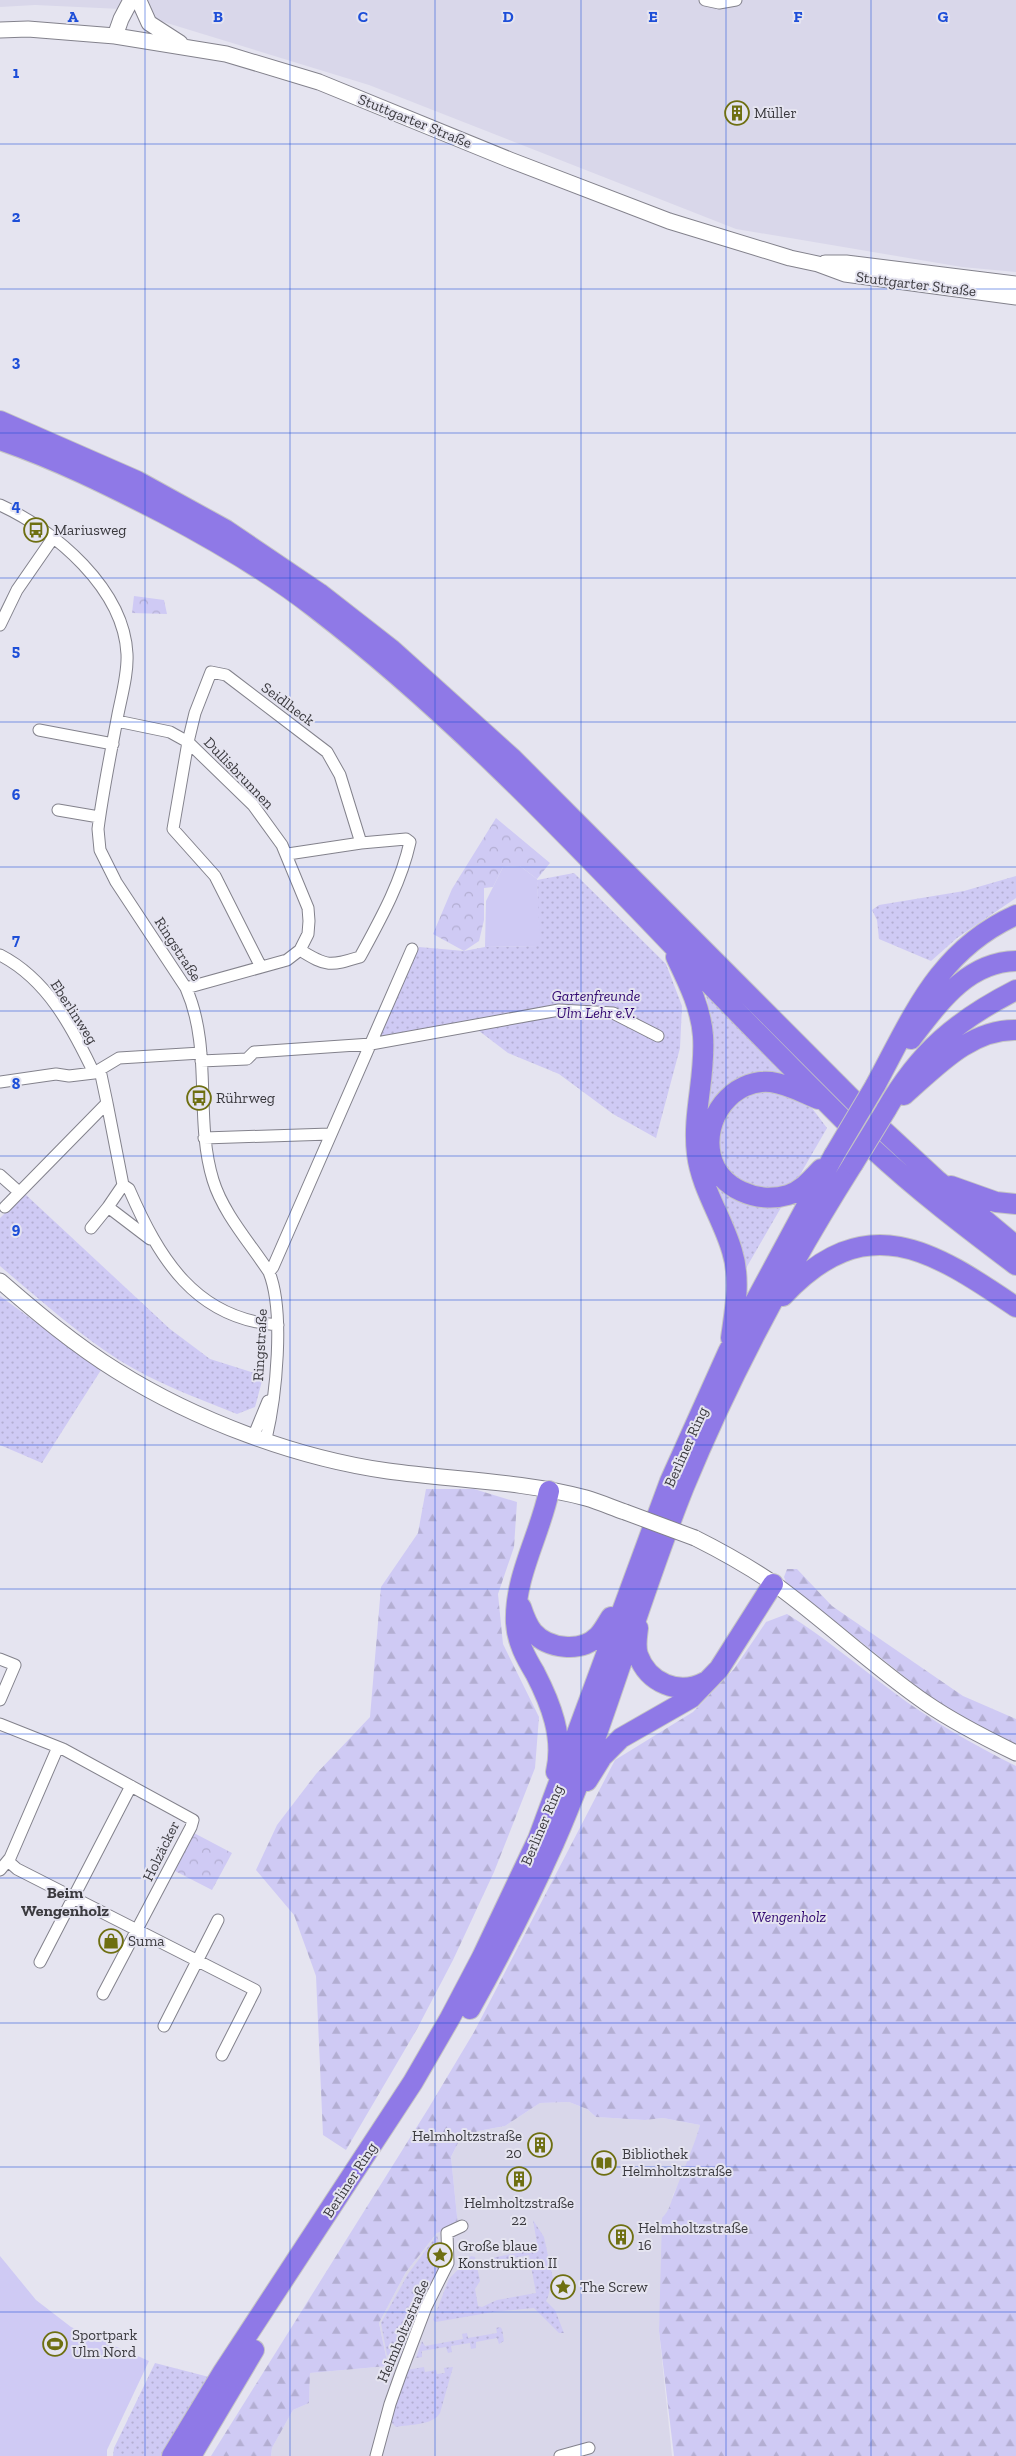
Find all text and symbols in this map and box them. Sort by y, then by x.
text: A [68,7,79,26]
text: B [213,7,223,26]
text: C [358,7,368,26]
text: D [502,7,514,26]
text: E [648,7,658,26]
text: F [793,7,803,26]
text: G [938,7,949,26]
text: 1 [13,63,20,82]
street label: Stuttgarter Straße [356,90,474,152]
building icon: Müller [724,100,750,126]
place label: Müller [754,104,797,122]
text: 2 [12,207,21,226]
street label: Stuttgarter Straße [855,268,977,300]
text: 3 [12,352,21,371]
text: 4 [11,496,21,515]
bus stop icon: Mariusweg [23,517,49,543]
place label: Mariusweg [54,521,126,539]
text: 5 [12,641,20,660]
street label: Seidlheck [258,678,318,730]
street label: Dullisbrunnen [200,733,278,813]
text: 6 [12,785,21,804]
street label: Ringstraße [151,914,205,984]
text: 7 [12,930,20,949]
street label: Eberlinweg [47,976,101,1048]
park label: Gartenfreunde Ulm Lehr e.V. [552,987,640,1022]
text: 8 [12,1074,21,1093]
bus stop icon: Rührweg [186,1085,212,1111]
place label: Rührweg [216,1089,275,1107]
text: 9 [12,1219,21,1238]
street label: Ringstraße [249,1308,271,1382]
street label: Berliner Ring [660,1404,712,1490]
street label: Berliner Ring [517,1782,567,1868]
street label: Holzäcker [139,1818,183,1884]
district label: Beim Wengenholz [21,1883,109,1920]
park label: Wengenholz [752,1908,827,1926]
shop icon: Suma [98,1928,124,1954]
place label: Suma [128,1932,165,1950]
place label: Helmholtzstraße 20 [412,2127,522,2162]
building icon: Helmholtzstraße 20 [527,2132,553,2158]
street label: Berliner Ring [319,2139,381,2221]
place label: Bibliothek Helmholtzstraße [622,2145,732,2180]
library icon: Bibliothek Helmholtzstraße [591,2150,617,2176]
building icon: Helmholtzstraße 22 [506,2166,532,2192]
place label: Helmholtzstraße 22 [464,2194,574,2229]
place label: Helmholtzstraße 16 [638,2219,748,2254]
building icon: Helmholtzstraße 16 [608,2224,634,2250]
place label: Große blaue Konstruktion II [458,2237,558,2272]
place icon: Große blaue Konstruktion II [427,2242,453,2268]
place icon: The Screw [550,2274,576,2300]
street label: Helmholtzstraße [373,2277,433,2385]
place label: The Screw [580,2278,648,2296]
place label: Sportpark Ulm Nord [72,2326,138,2361]
sports icon: Sportpark Ulm Nord [42,2331,68,2357]

